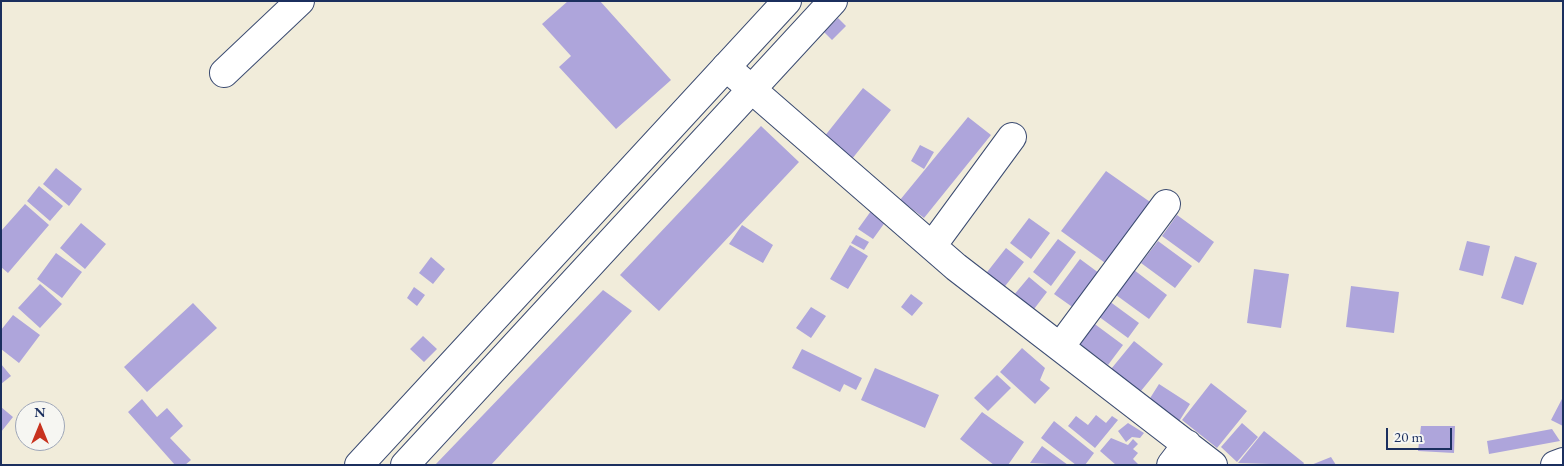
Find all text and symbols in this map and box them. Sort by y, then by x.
north arrow [15,401,65,451]
text: N [34,403,46,421]
scale bar [1389,418,1455,450]
text: 20 m [1394,427,1423,446]

